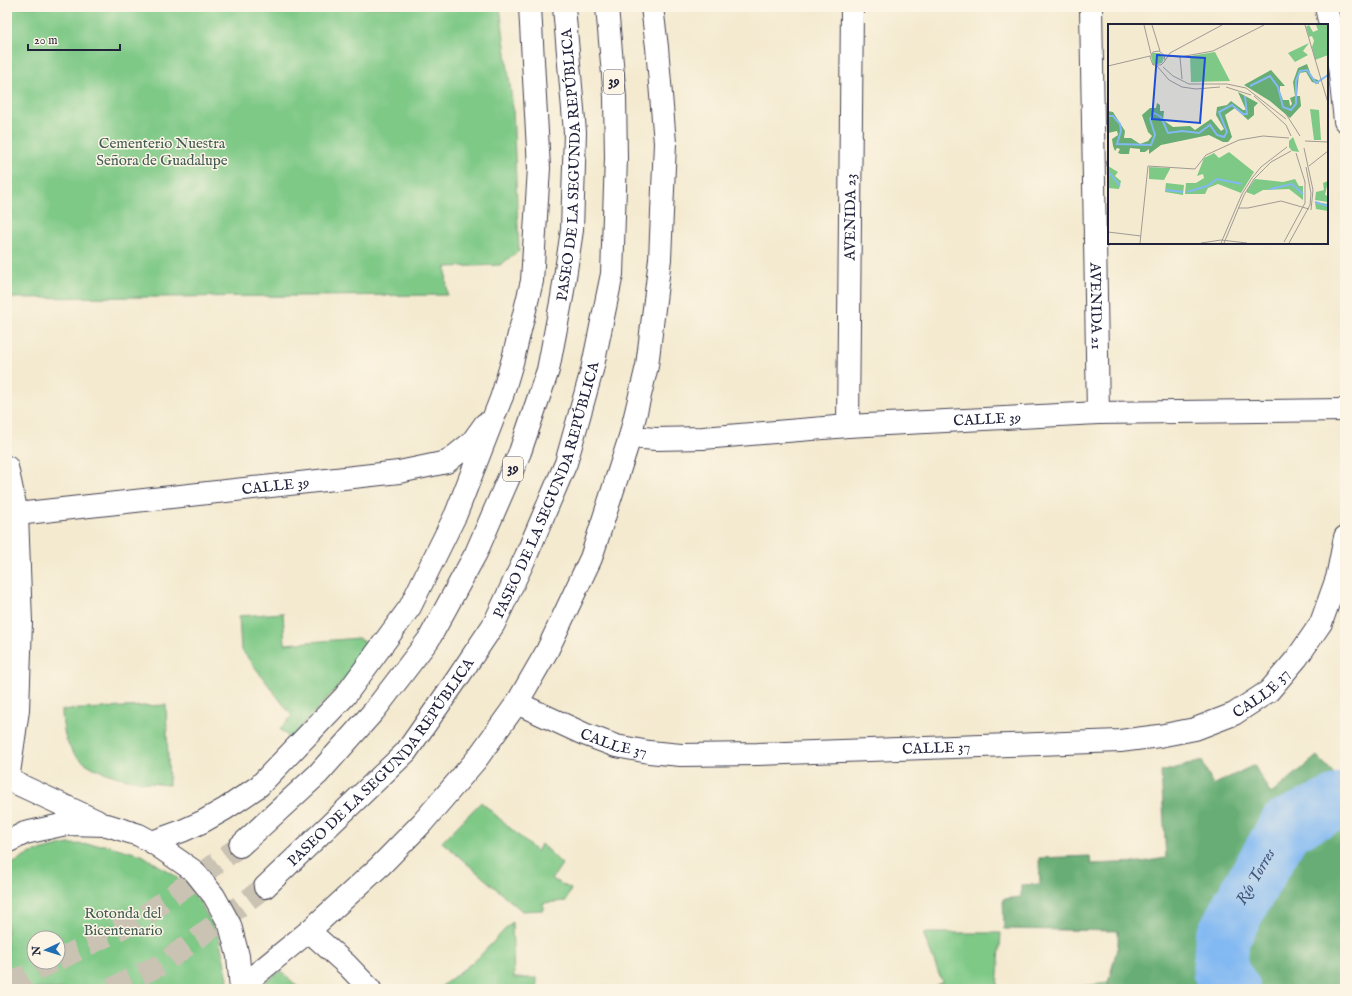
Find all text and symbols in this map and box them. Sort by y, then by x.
inset map [1108,24,1328,244]
scale bar [28,26,120,52]
street label: PASEO DE LA SEGUNDA REPÚBLICA [552,27,585,302]
text: 20 m [34,33,57,48]
road number: 39 [604,70,624,94]
park label: Cementerio Nuestra Señora de Guadalupe [96,134,228,170]
street label: AVENIDA 23 [840,173,860,262]
street label: AVENIDA 21 [1086,261,1106,350]
street label: PASEO DE LA SEGUNDA REPÚBLICA [489,359,603,621]
street label: CALLE 39 [953,408,1022,430]
road number: 39 [503,457,523,481]
street label: CALLE 39 [241,472,310,499]
street label: PASEO DE LA SEGUNDA REPÚBLICA [283,653,479,870]
street label: CALLE 37 [1229,665,1293,722]
street label: CALLE 37 [578,724,648,761]
street label: CALLE 37 [902,737,971,758]
water label: Río Torres [1232,845,1281,909]
park label: Rotonda del Bicentenario [83,904,163,940]
north arrow [26,930,66,970]
text: N [30,945,44,957]

